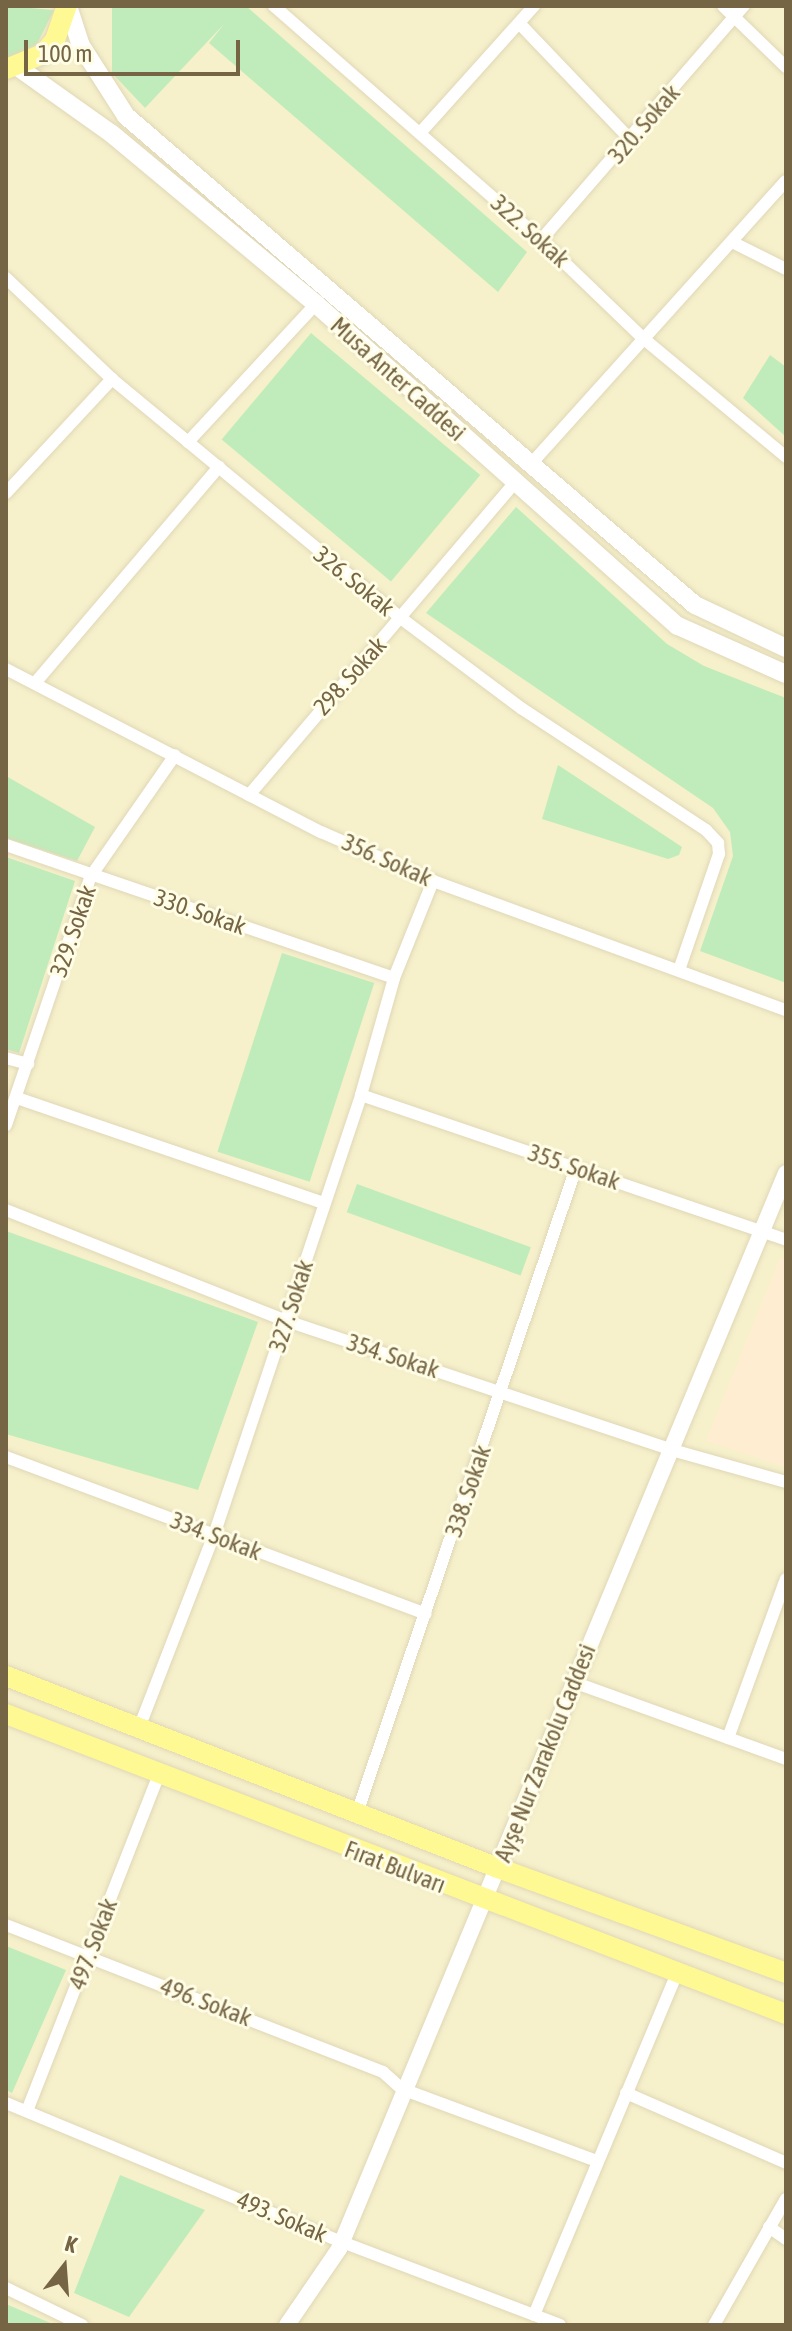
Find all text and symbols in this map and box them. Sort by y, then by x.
scale bar [28,24,244,74]
text: 100 m [38,40,92,67]
street label: 320. Sokak [602,79,686,169]
street label: 322. Sokak [485,189,575,273]
street label: Musa Anter Caddesi [325,311,471,447]
street label: 326. Sokak [308,540,400,622]
street label: 298. Sokak [308,631,392,721]
street label: 356. Sokak [338,828,436,892]
street label: 329. Sokak [44,881,102,981]
street label: 330. Sokak [150,883,250,941]
street label: 355. Sokak [524,1138,624,1196]
street label: 327. Sokak [263,1256,319,1356]
street label: 354. Sokak [343,1328,443,1384]
street label: 338. Sokak [439,1441,497,1541]
street label: 334. Sokak [166,1506,266,1566]
street label: Ayşe Nur Zarakolu Caddesi [488,1640,602,1866]
street label: Fırat Bulvarı [341,1835,449,1899]
street label: 497. Sokak [63,1894,123,1994]
street label: 496. Sokak [156,1972,256,2032]
street label: 493. Sokak [233,2185,331,2249]
north arrow [24,2227,104,2307]
text: K [62,2230,80,2258]

